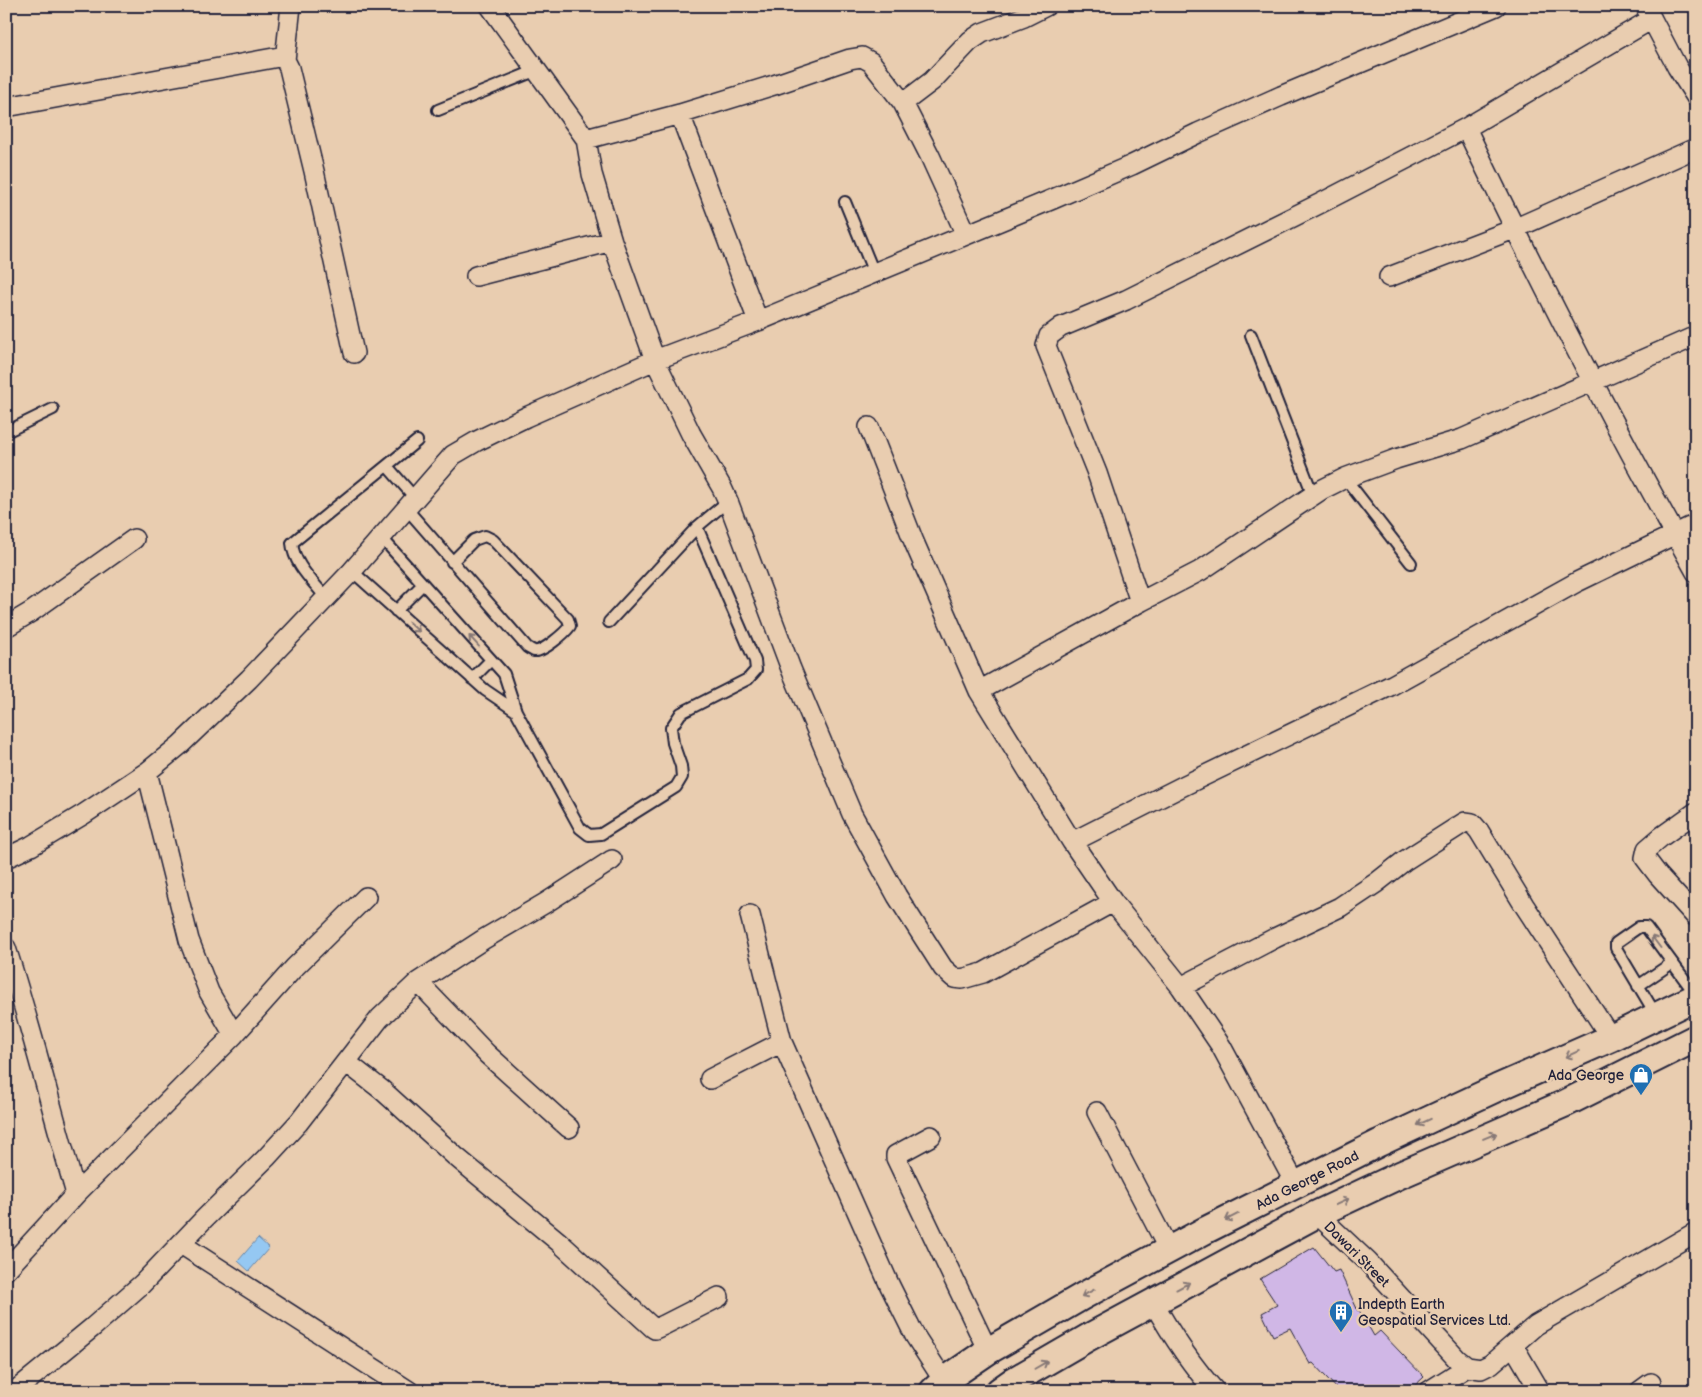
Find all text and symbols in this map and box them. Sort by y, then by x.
one-way arrow [408,621,421,633]
one-way arrow [468,634,480,647]
one-way arrow [1651,936,1662,949]
one-way arrow [1565,1050,1580,1060]
shop icon: Ada George [1628,1062,1654,1096]
place label: Ada George [1548,1067,1624,1084]
one-way arrow [1417,1117,1432,1127]
one-way arrow [1482,1130,1497,1140]
street label: Ada George Road [1253,1147,1362,1214]
one-way arrow [1334,1197,1349,1206]
one-way arrow [1225,1213,1240,1222]
street label: Dawari Street [1320,1218,1393,1291]
one-way arrow [1175,1281,1190,1291]
one-way arrow [1081,1288,1096,1298]
place label: Indepth Earth Geospatial Services Ltd. [1358,1296,1511,1329]
building icon: Indepth Earth Geospatial Services Ltd. [1328,1299,1354,1333]
one-way arrow [1033,1360,1048,1370]

